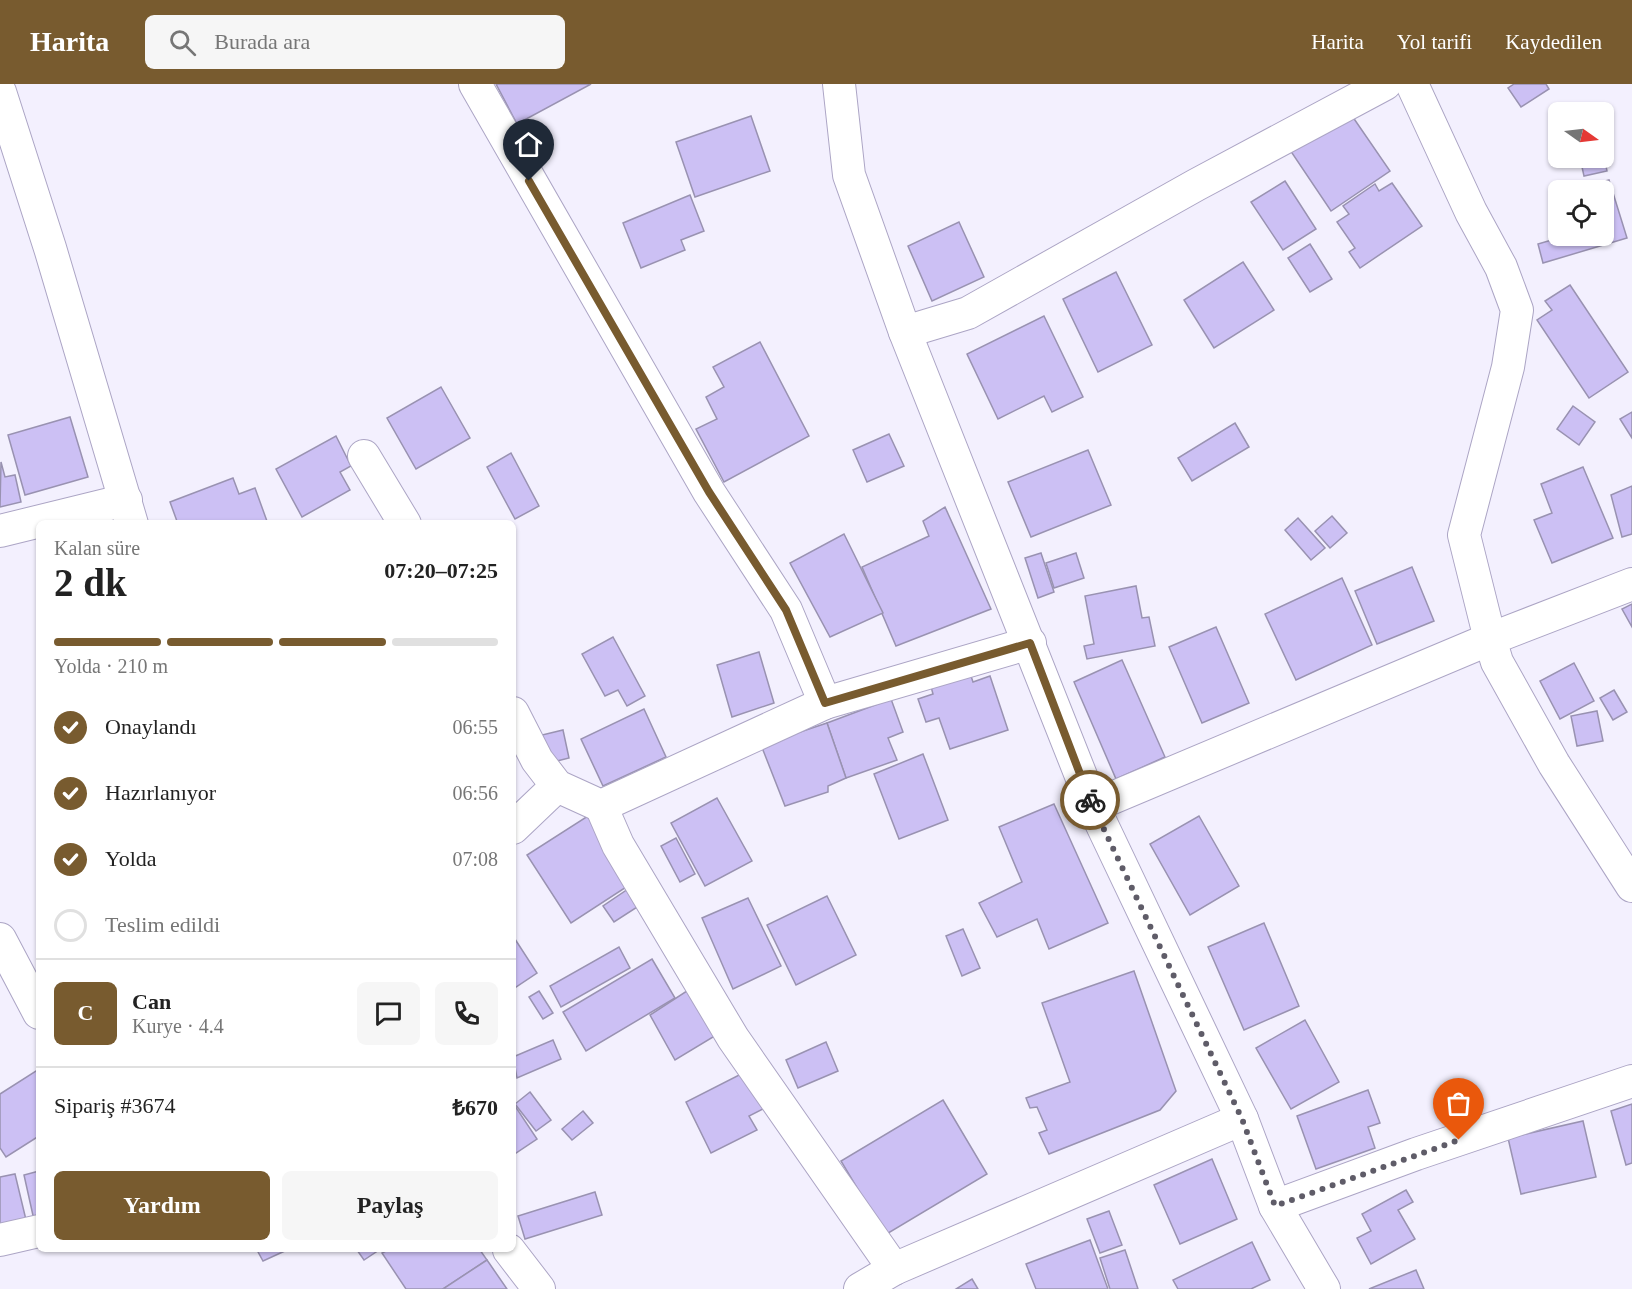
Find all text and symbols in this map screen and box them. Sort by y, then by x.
search box [145,15,565,69]
text: Harita [30,26,109,57]
icon: search [166,26,199,59]
text: Burada ara [214,29,310,54]
text: Harita [1311,30,1364,54]
text: Yol tarifi [1397,30,1472,54]
text: Kaydedilen [1505,30,1602,54]
north arrow [1548,102,1614,168]
map controls [1548,102,1614,246]
pin [503,119,554,181]
icon: home [512,128,545,161]
button: locate [1548,180,1614,246]
text: Kalan süre [54,537,140,559]
text: 07:20–07:25 [384,558,498,583]
text: 2 dk [54,561,127,604]
text: Yolda · 210 m [54,655,168,677]
icon: check [54,711,87,744]
text: Onaylandı [105,714,197,739]
text: 06:55 [452,716,498,738]
courier [1060,770,1120,830]
icon: check [54,777,87,810]
text: Hazırlanıyor [105,780,216,805]
text: 06:56 [452,782,498,804]
icon: bike [1074,784,1107,817]
icon: check [54,843,87,876]
text: Yolda [105,846,157,871]
text: 07:08 [452,848,498,870]
text: Teslim edildi [105,912,220,937]
button: chat [357,982,420,1045]
button: phone [435,982,498,1045]
text: Can [132,989,171,1014]
text: C [78,1000,93,1025]
text: Kurye · 4.4 [132,1015,224,1037]
pin [1433,1078,1484,1140]
icon: bag [1442,1087,1475,1120]
text: Sipariş #3674 [54,1093,176,1118]
text: ₺670 [452,1095,498,1120]
button: Yardım [54,1171,270,1240]
button: Paylaş [282,1171,498,1240]

